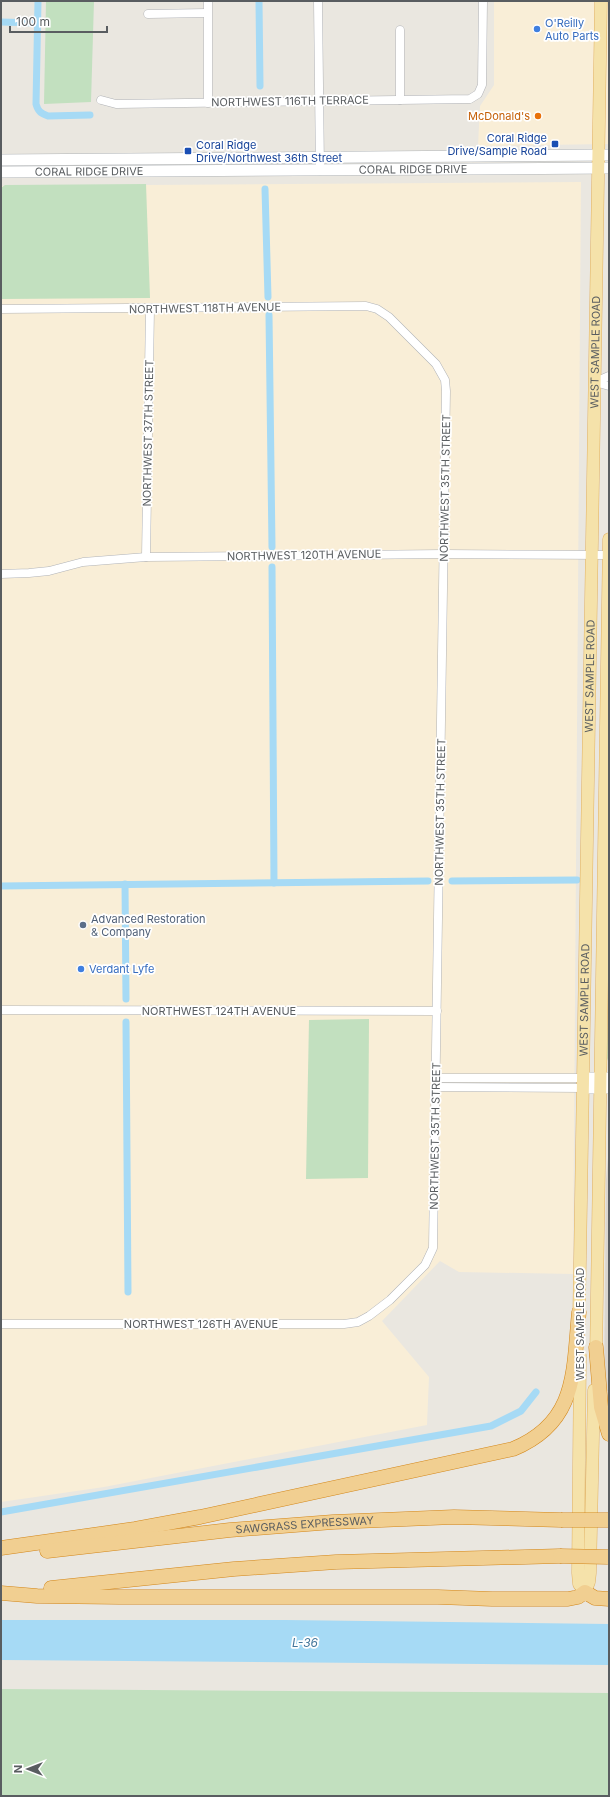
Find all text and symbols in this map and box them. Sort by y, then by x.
scale bar [10,8,107,34]
text: 100 m [16,14,50,29]
place label: O'Reilly Auto Parts [545,16,599,43]
marker: O'Reilly Auto Parts [532,24,542,34]
street label: NORTHWEST 116TH TERRACE [211,93,369,109]
place label: McDonald's [468,109,530,123]
marker: McDonald's [533,111,543,121]
place label: Coral Ridge Drive/Sample Road [447,131,547,158]
place label: Coral Ridge Drive/Northwest 36th Street [196,138,343,165]
marker: Coral Ridge Drive/Sample Road [550,139,560,149]
marker: Coral Ridge Drive/Northwest 36th Street [183,146,193,156]
street label: CORAL RIDGE DRIVE [359,162,467,177]
street label: CORAL RIDGE DRIVE [35,164,143,179]
street label: WEST SAMPLE ROAD [587,295,603,409]
street label: NORTHWEST 118TH AVENUE [129,300,281,316]
street label: NORTHWEST 37TH STREET [140,360,156,506]
street label: NORTHWEST 35TH STREET [437,414,453,562]
street label: NORTHWEST 120TH AVENUE [227,547,381,563]
street label: WEST SAMPLE ROAD [582,619,598,733]
street label: NORTHWEST 35TH STREET [432,738,448,886]
place label: Advanced Restoration & Company [91,912,206,939]
marker: Advanced Restoration & Company [78,920,88,930]
street label: WEST SAMPLE ROAD [576,943,592,1057]
place label: Verdant Lyfe [89,962,154,976]
marker: Verdant Lyfe [76,964,86,974]
street label: NORTHWEST 124TH AVENUE [142,1004,296,1018]
street label: NORTHWEST 35TH STREET [427,1062,443,1210]
street label: WEST SAMPLE ROAD [573,1268,587,1380]
street label: NORTHWEST 126TH AVENUE [124,1317,278,1331]
street label: SAWGRASS EXPRESSWAY [235,1513,375,1537]
water label: L-36 [292,1635,319,1650]
north arrow [8,1749,48,1789]
text: N [11,1765,25,1773]

